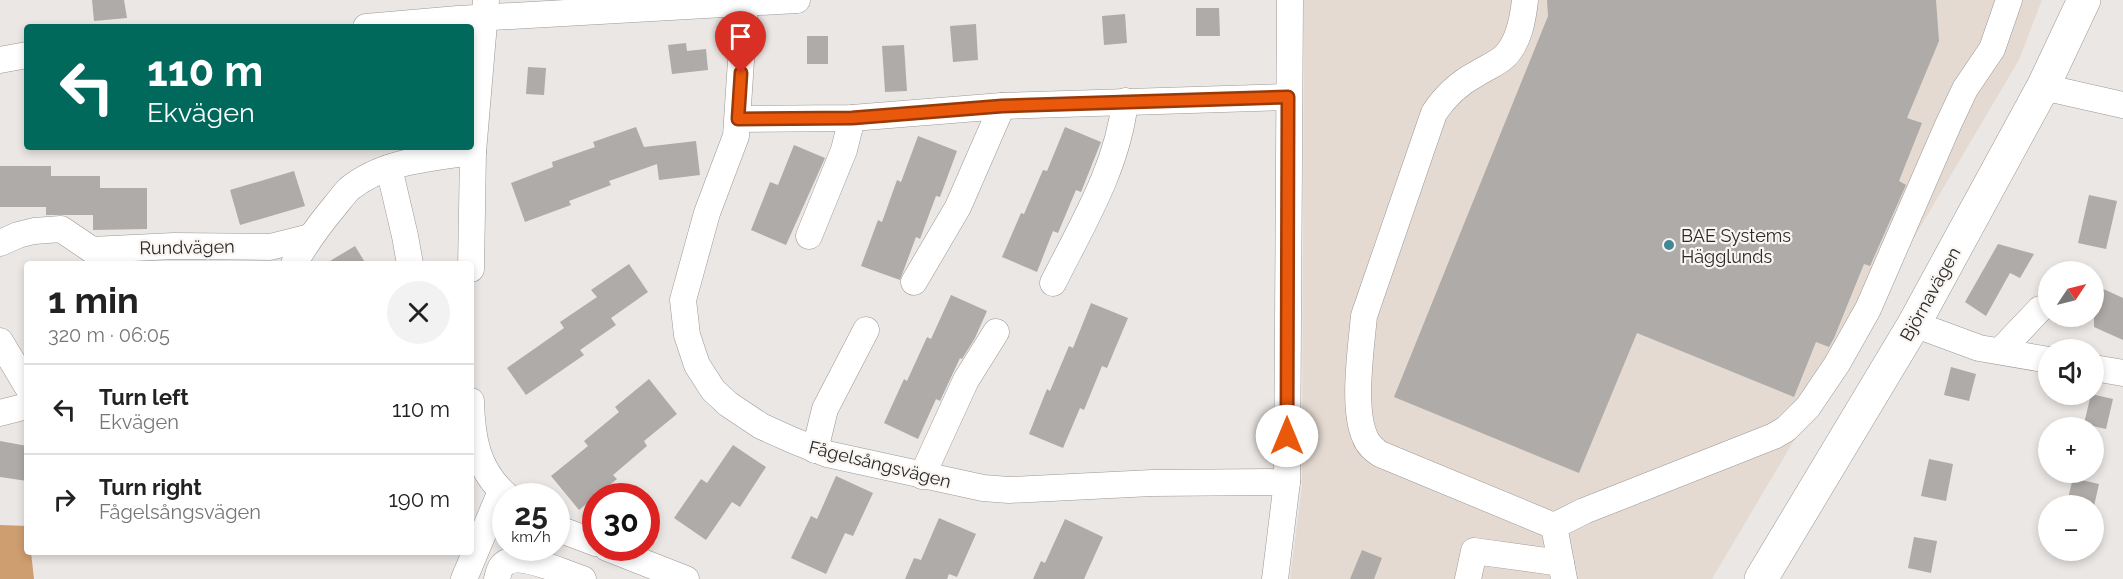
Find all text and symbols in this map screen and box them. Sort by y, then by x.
pin [715,11,766,73]
icon: arrive [724,20,757,53]
text: 110 m [147,47,263,96]
icon: left [48,48,126,126]
text: Ekvägen [147,97,255,128]
place label: BAE Systems Hägglunds [1681,225,1791,267]
street label: Rundvägen [139,236,235,258]
marker: BAE Systems Hägglunds [1662,238,1676,252]
street label: Björnavägen [1896,243,1964,345]
north arrow [2038,261,2104,327]
map controls [2038,261,2104,561]
text: 1 min [48,279,139,321]
button: close [387,281,450,344]
text: 320 m · 06:05 [48,323,170,347]
button: sound [2038,339,2104,405]
text: Turn left [99,384,189,410]
icon: left [48,393,81,426]
text: 110 m [392,396,450,422]
position arrow [1255,404,1319,468]
text: Ekvägen [99,410,179,434]
button: + [2038,417,2104,483]
street label: Fågelsångsvägen [807,436,953,492]
text: Turn right [99,474,202,500]
icon: right [48,483,81,516]
speed limit sign: 30 [582,483,660,561]
text: 190 m [388,486,450,512]
button: − [2038,495,2104,561]
text: 25 [514,497,548,532]
text: Fågelsångsvägen [99,500,261,524]
text: km/h [511,528,551,546]

